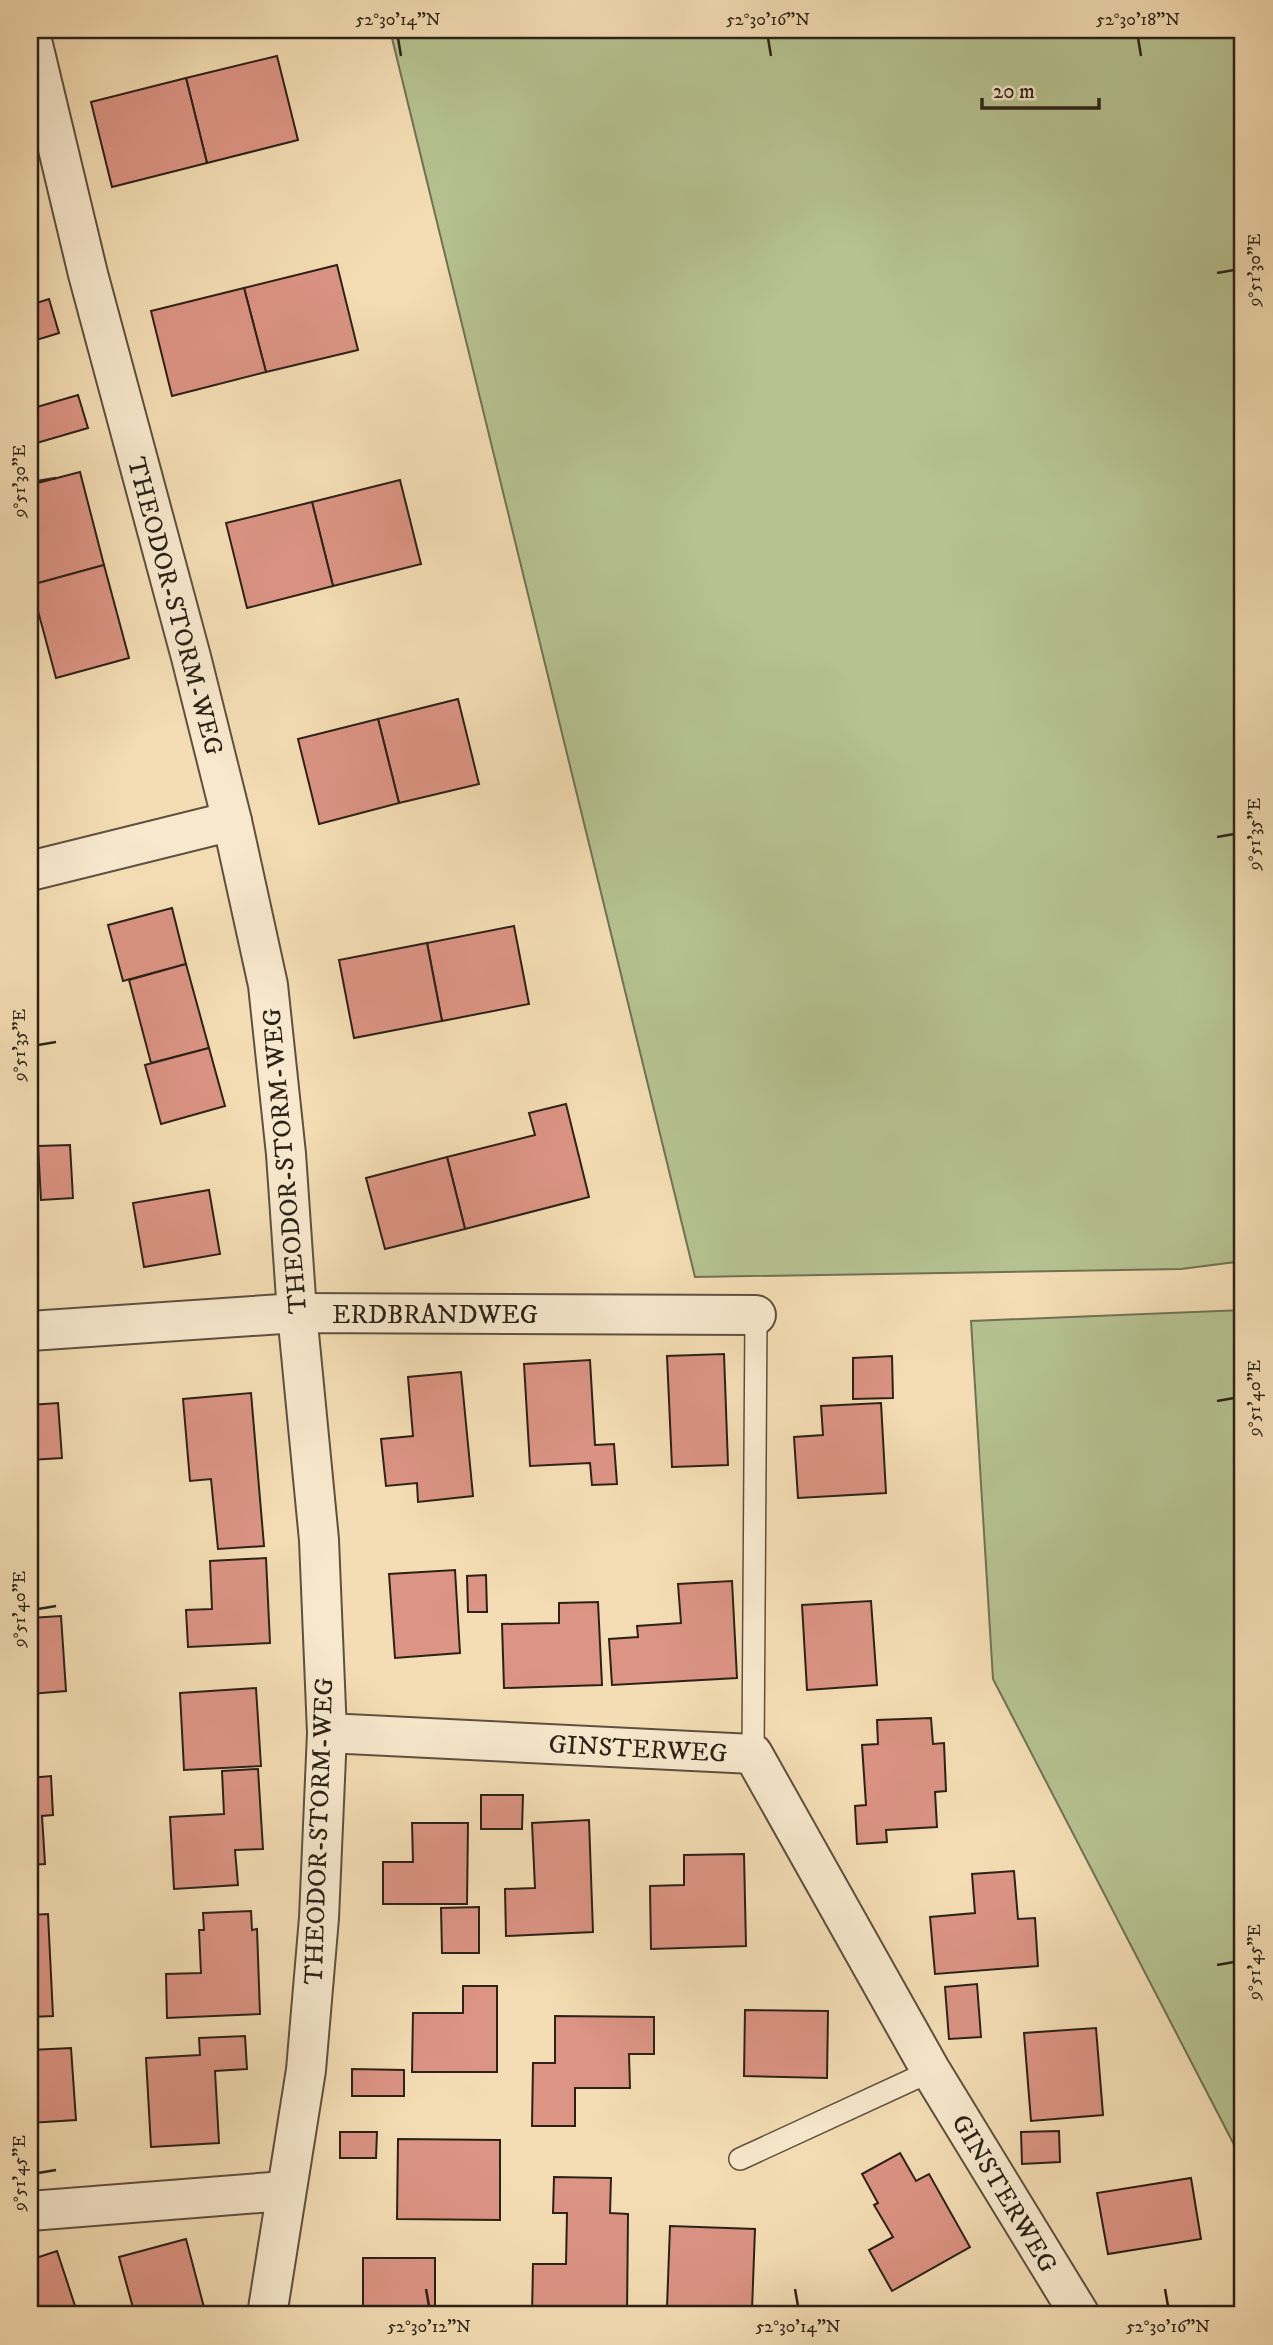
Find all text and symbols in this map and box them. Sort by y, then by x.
text: 52°30'14"N [355,9,441,31]
text: 52°30'16"N [726,9,810,31]
text: 52°30'18"N [1096,9,1180,31]
scale bar [982,66,1100,110]
text: 20 m [993,79,1035,105]
text: 9°51'30"E [1244,233,1266,307]
text: 9°51'30"E [9,444,31,518]
street label: THEODOR-STORM-WEG [119,454,230,759]
text: 9°51'35"E [1244,798,1266,871]
street label: THEODOR-STORM-WEG [256,1007,315,1315]
text: 9°51'35"E [9,1009,31,1082]
street label: ERDBRANDWEG [332,1299,538,1332]
text: 9°51'40"E [1244,1359,1266,1437]
text: 9°51'40"E [9,1570,31,1648]
street label: THEODOR-STORM-WEG [298,1677,341,1985]
street label: GINSTERWEG [548,1728,728,1771]
text: 9°51'45"E [1244,1924,1266,2001]
street label: GINSTERWEG [943,2109,1064,2279]
text: 9°51'45"E [9,2135,31,2212]
text: 52°30'12"N [387,2316,471,2338]
text: 52°30'14"N [755,2316,841,2338]
text: 52°30'16"N [1126,2316,1210,2338]

